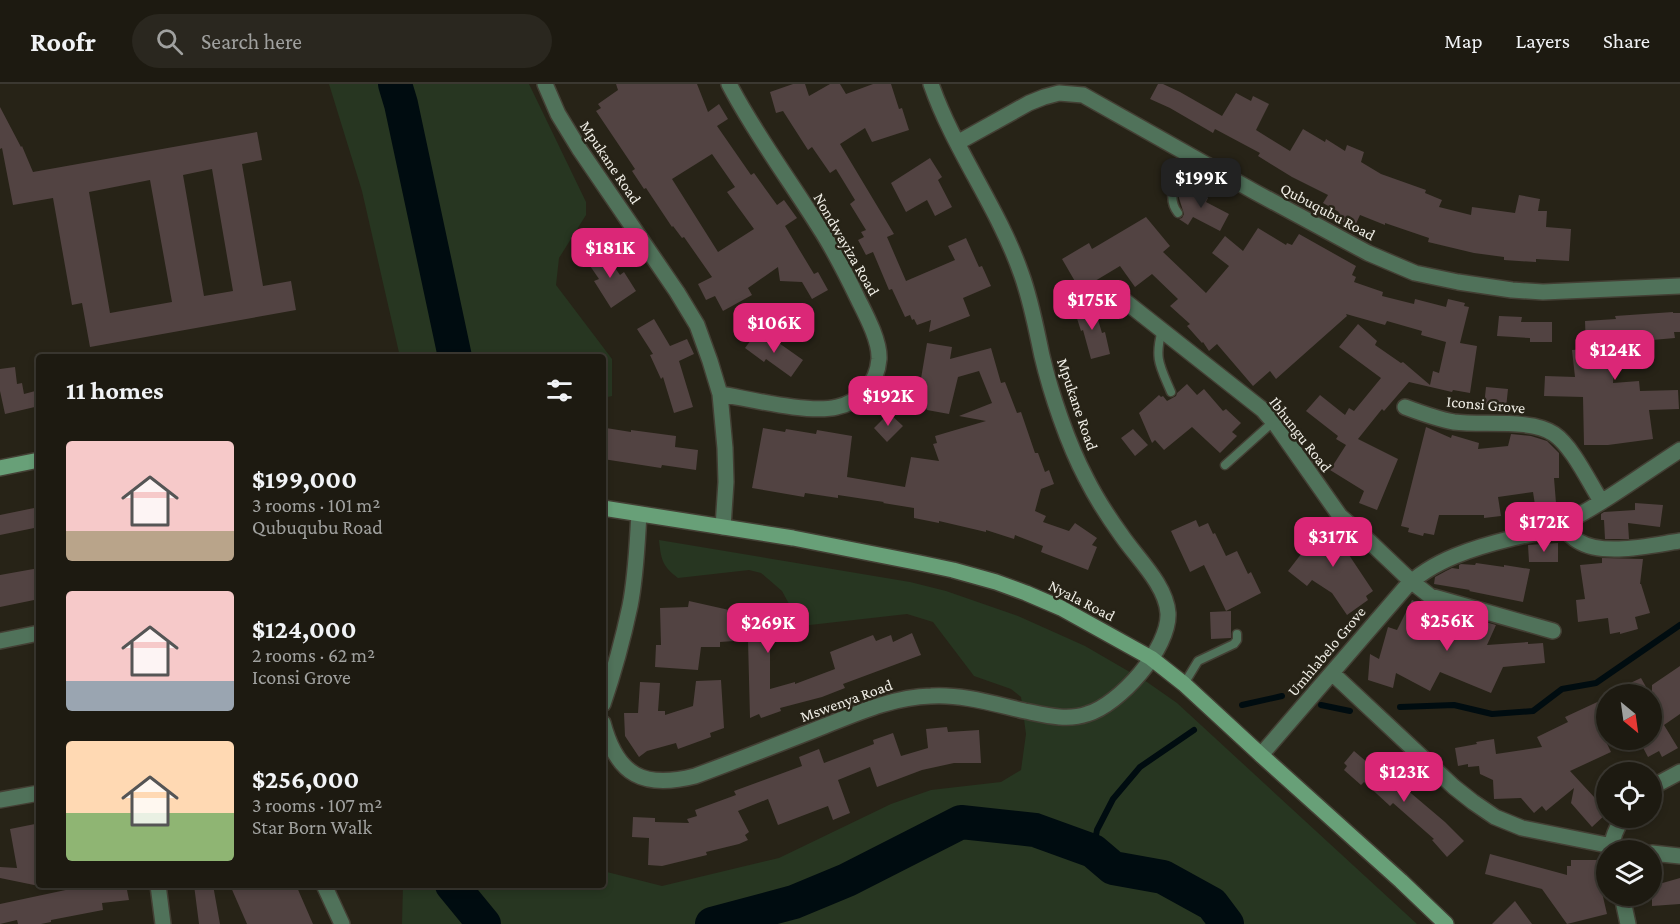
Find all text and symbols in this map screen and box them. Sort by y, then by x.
search box [132,14,552,68]
icon: search [153,25,186,58]
text: Roofr [30,26,96,57]
text: Search here [201,29,302,54]
text: Map [1444,29,1483,53]
text: Layers [1516,29,1570,53]
text: Share [1603,29,1650,53]
street label: Mpukane Road [576,118,645,208]
pin: $199K [1159,158,1243,209]
text: $199K [1175,166,1227,188]
street label: Qubuqubu Road [1277,179,1378,245]
street label: Nondwayiza Road [809,190,883,300]
pin: $181K [568,228,652,279]
text: $181K [585,236,635,258]
pin: $175K [1050,280,1134,331]
text: $175K [1067,288,1117,310]
pin: $106K [732,303,816,354]
text: $106K [747,311,801,333]
pin: $124K [1573,330,1657,381]
text: $124K [1589,338,1641,360]
street label: Mpukane Road [1053,356,1101,453]
icon: filters [543,374,576,407]
text: 11 homes [66,376,164,405]
pin: $192K [846,376,930,427]
text: $192K [862,384,914,406]
street label: Ibhungu Road [1265,393,1335,476]
street label: Iconsi Grove [1446,393,1526,416]
icon: home [114,465,186,537]
text: $199,000 [252,465,357,494]
text: 3 rooms · 101 m² [252,494,380,516]
pin: $172K [1502,502,1586,553]
text: $172K [1519,510,1569,532]
text: Qubuqubu Road [252,516,383,538]
pin: $317K [1291,517,1375,568]
text: $317K [1308,525,1358,547]
street label: Nyala Road [1045,577,1118,626]
pin: $256K [1405,601,1489,652]
pin: $269K [726,603,810,654]
street label: Umhlabelo Grove [1284,603,1369,699]
text: $256K [1420,609,1474,631]
text: $269K [741,611,795,633]
icon: home [114,615,186,687]
text: $124,000 [252,615,356,644]
text: 2 rooms · 62 m² [252,644,375,666]
text: Iconsi Grove [252,666,351,688]
street label: Mswenya Road [798,676,895,726]
north arrow [1596,684,1662,750]
map controls [1596,684,1662,906]
pin: $123K [1362,752,1446,803]
text: $123K [1379,760,1429,782]
button: locate [1596,762,1662,828]
icon: home [114,765,186,837]
text: $256,000 [252,765,359,794]
text: 3 rooms · 107 m² [252,794,382,816]
text: Star Born Walk [252,816,372,838]
button: layers [1596,840,1662,906]

